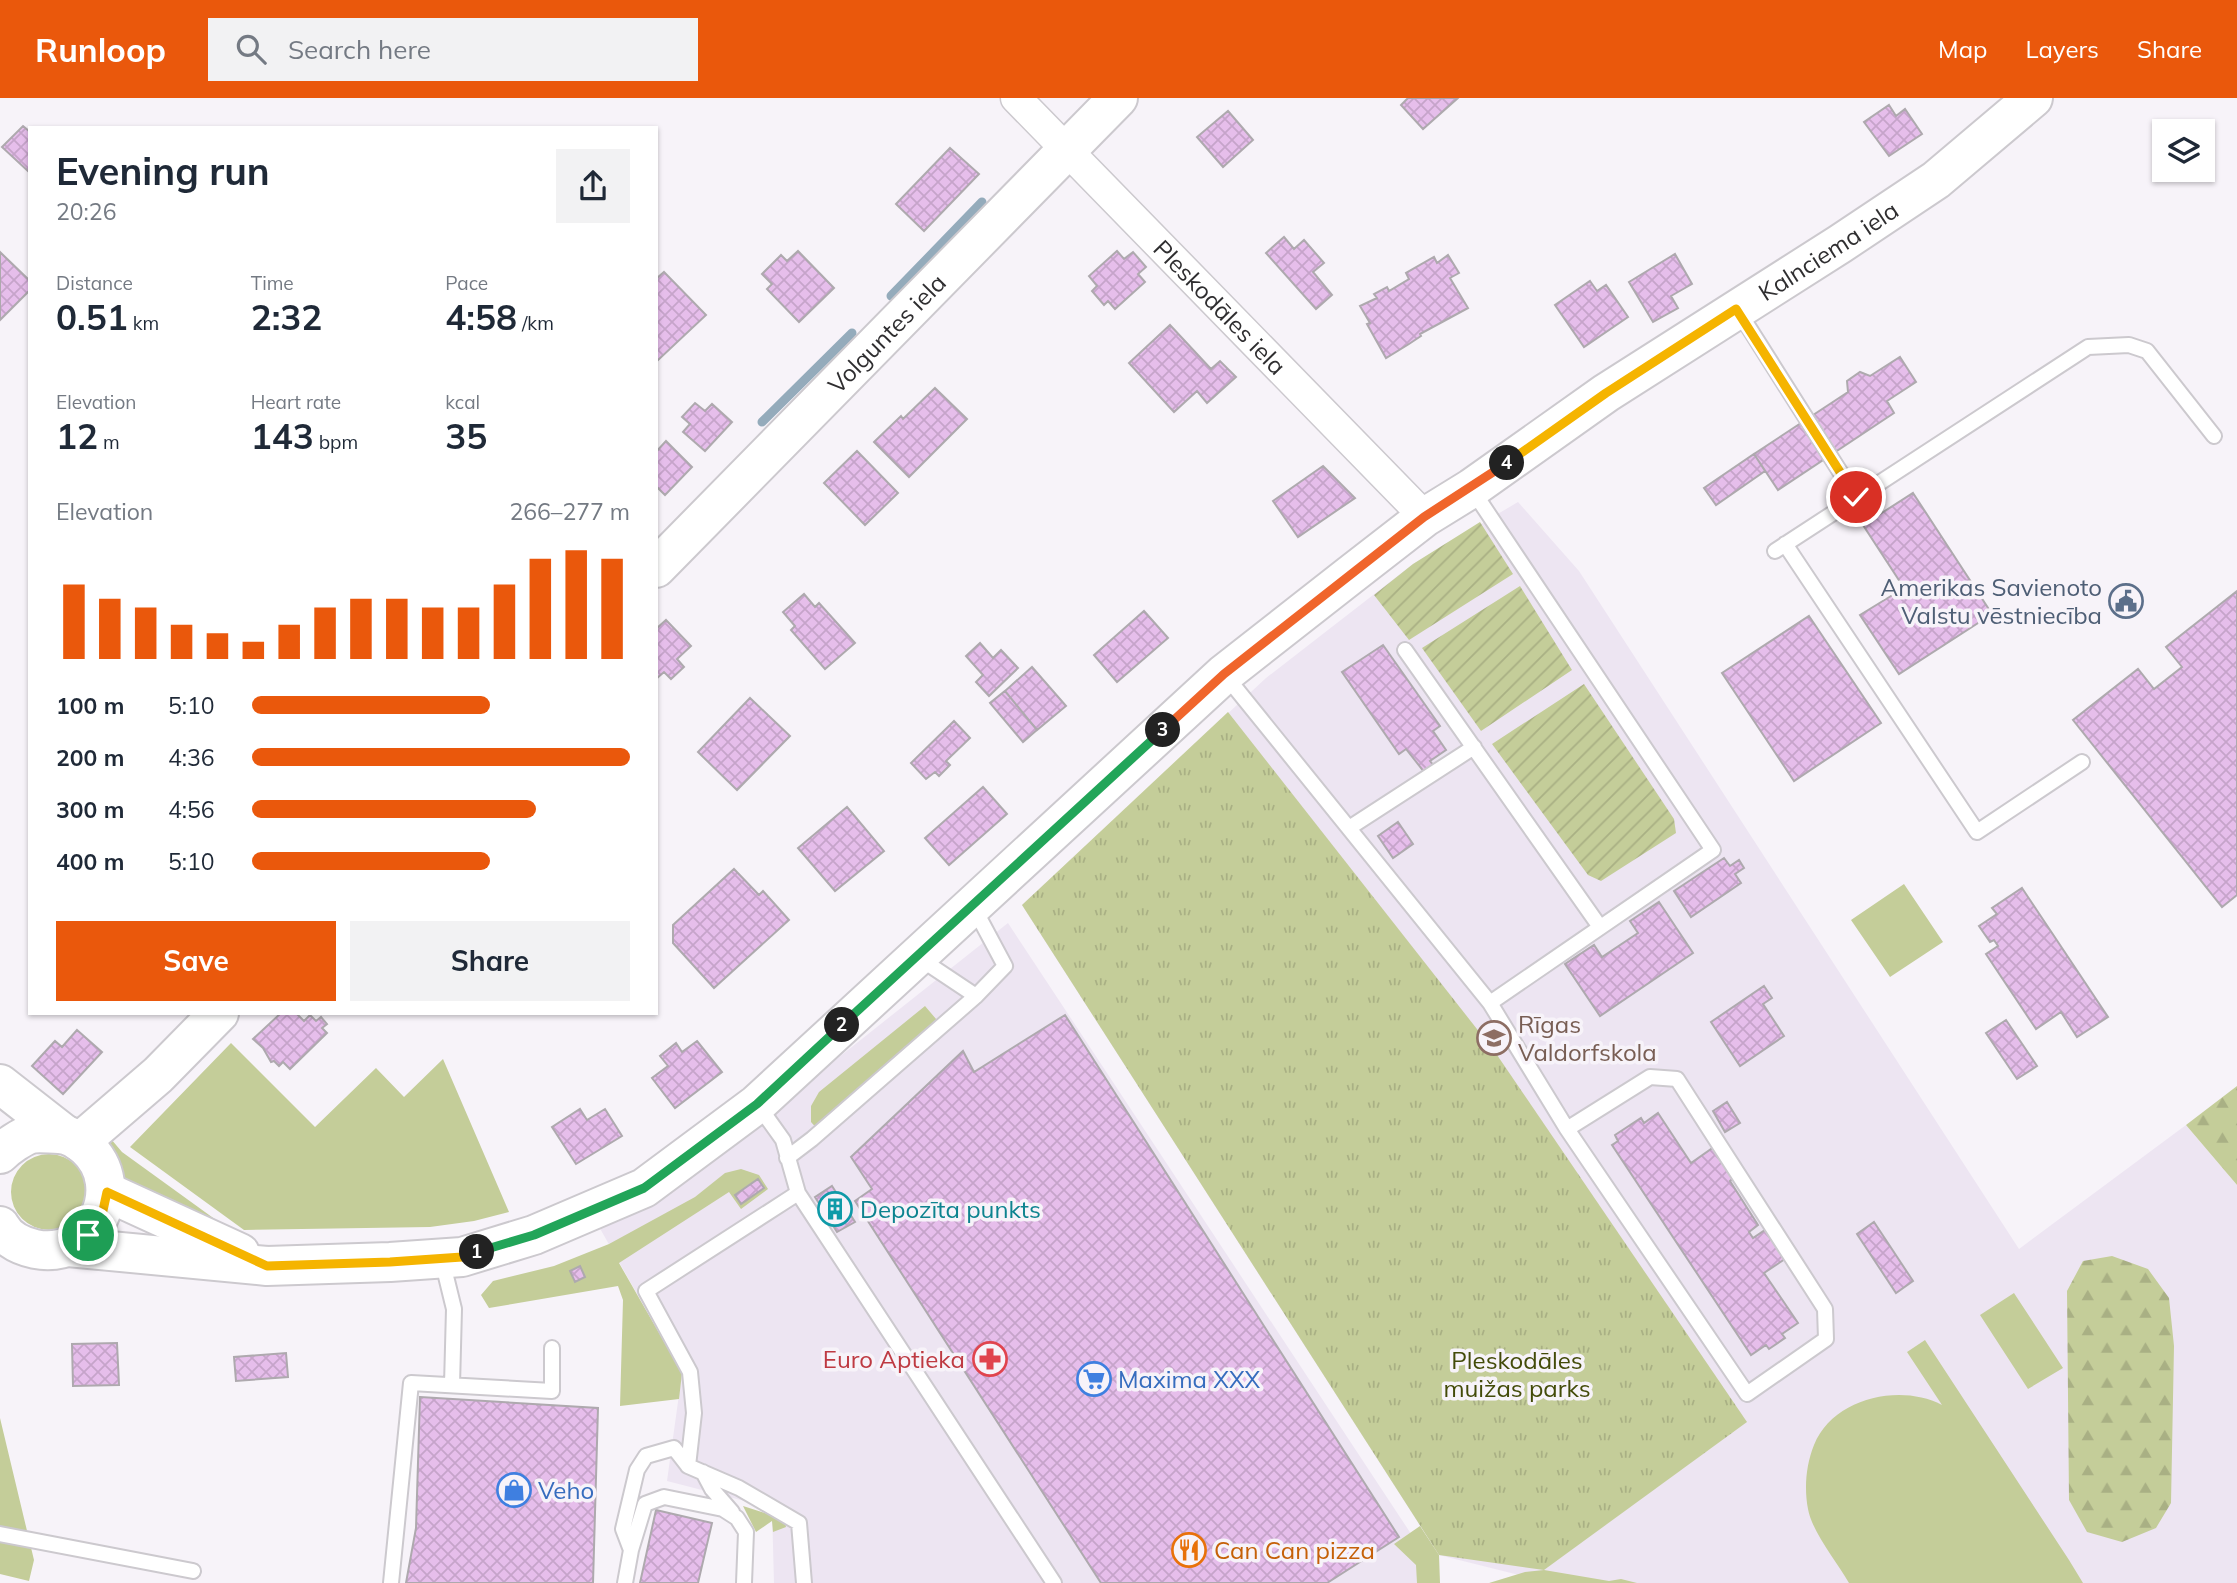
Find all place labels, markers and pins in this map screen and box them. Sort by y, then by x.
pin: 4 [1490,446,1524,480]
pin [1826,467,1886,527]
place label: Amerikas Savienoto Valstu vēstniecība [1881,572,2102,630]
public building icon: Amerikas Savienoto Valstu vēstniecība [2107,582,2145,620]
pin: 3 [1146,712,1180,748]
pin: 2 [824,1007,860,1042]
place label: Rīgas Valdorfskola [1518,1009,1657,1067]
school or university icon: Rīgas Valdorfskola [1475,1019,1513,1057]
building icon: Depozīta punkts [816,1190,854,1228]
place label: Depozīta punkts [860,1194,1041,1224]
pin [58,1205,118,1265]
pin: 1 [460,1234,494,1270]
pharmacy icon: Euro Aptieka [971,1340,1009,1378]
place label: Euro Aptieka [823,1344,965,1374]
supermarket icon: Maxima XXX [1075,1360,1113,1398]
place label: Maxima XXX [1118,1364,1261,1394]
shop icon: Veho [495,1471,533,1509]
place label: Veho [538,1475,594,1505]
restaurant icon: Can Can pizza [1170,1531,1208,1569]
place label: Can Can pizza [1214,1535,1375,1565]

